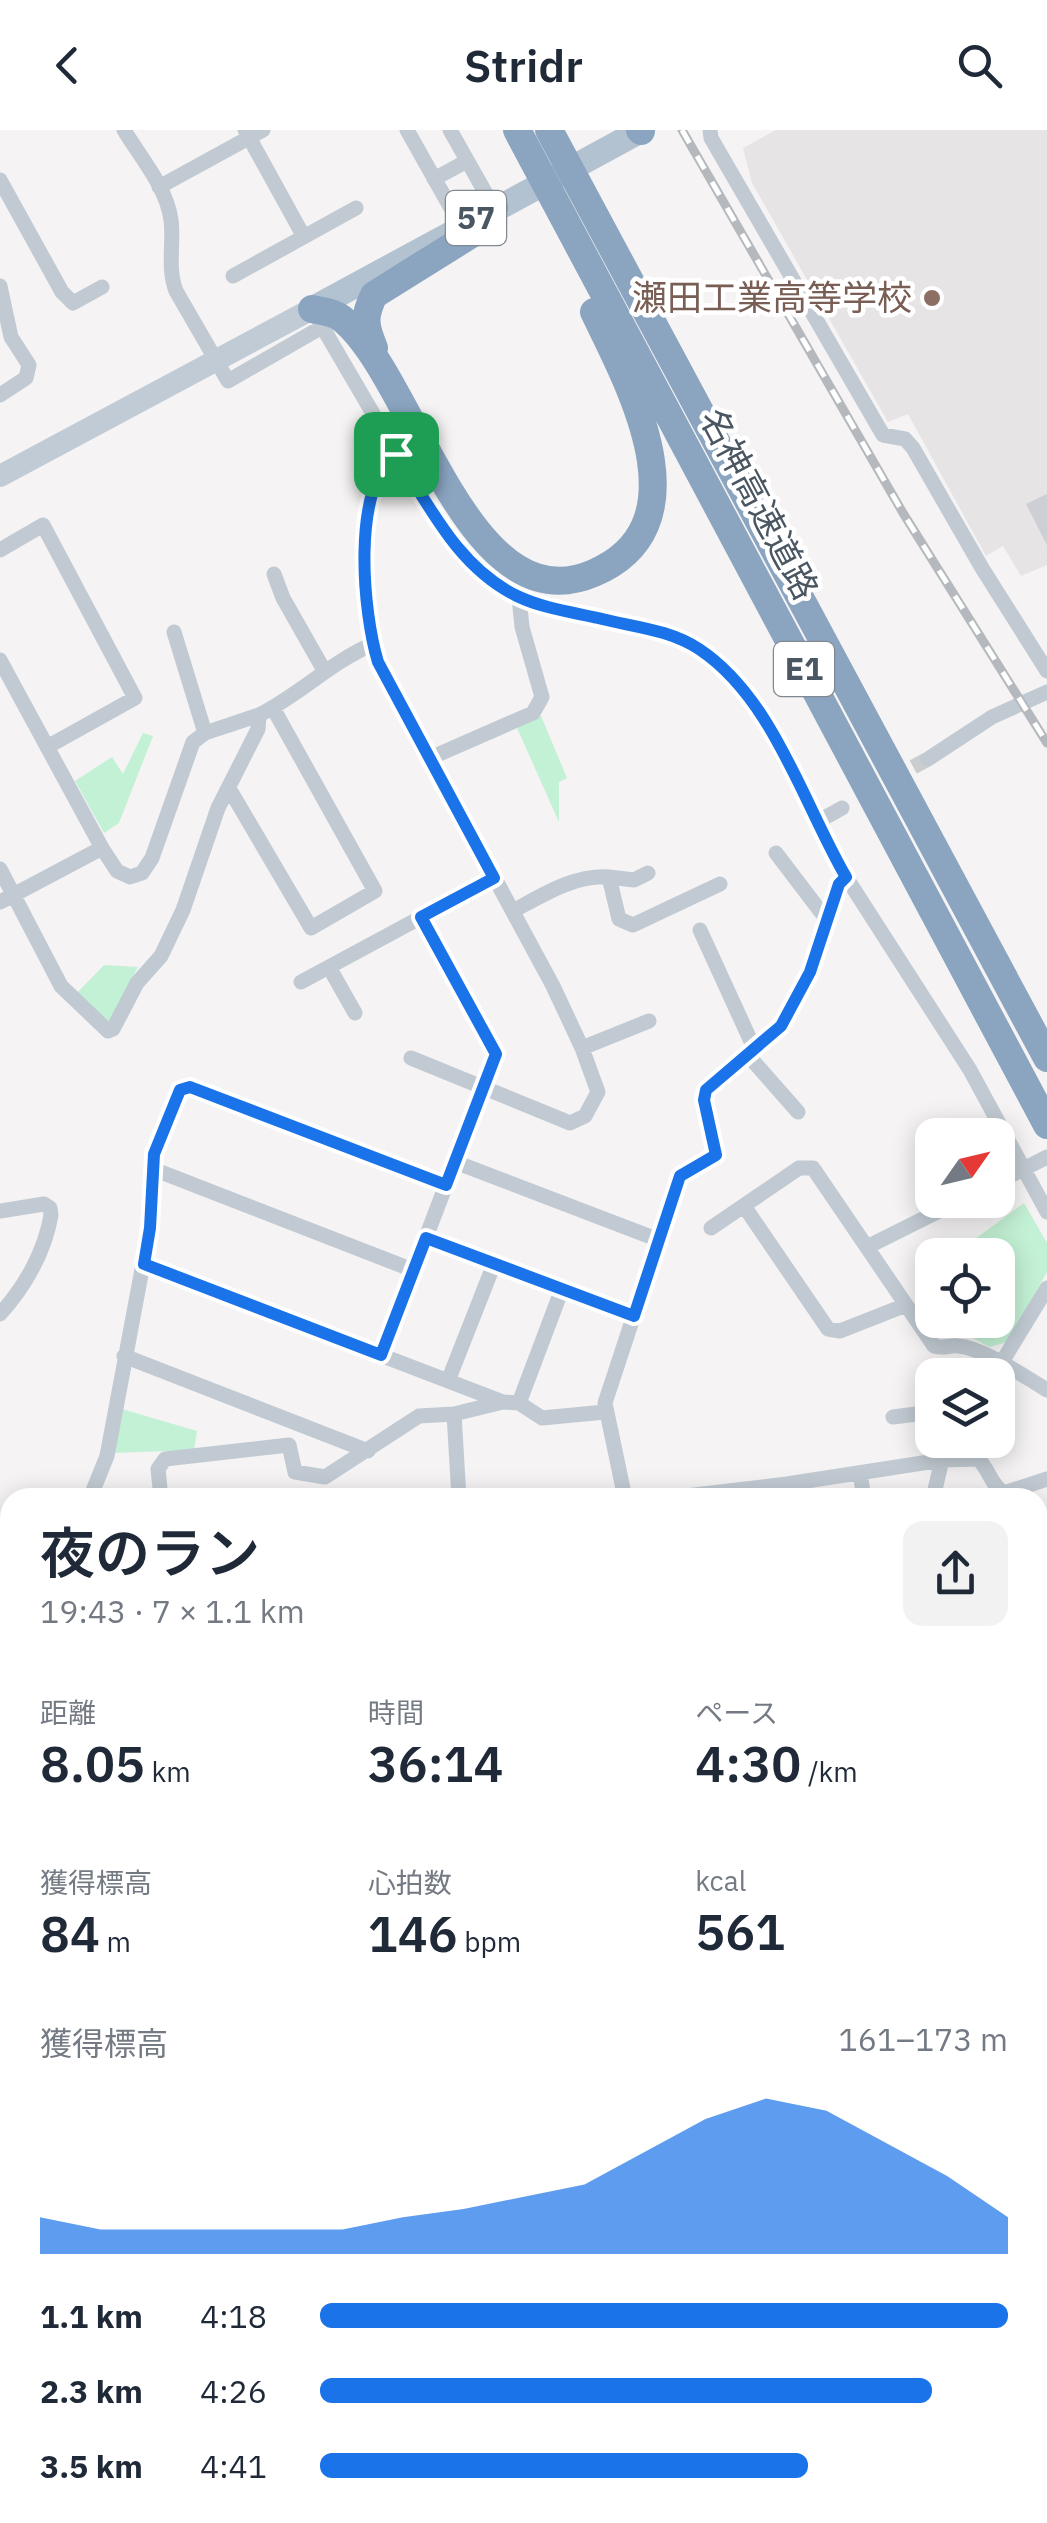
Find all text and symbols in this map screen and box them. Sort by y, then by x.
text: Stridr [464,36,583,94]
icon: back [40,38,95,93]
icon: search [952,38,1007,93]
road number: 57 [446,191,506,245]
place label: 瀬田工業高等学校 [632,274,912,320]
marker: 瀬田工業高等学校 [921,287,943,309]
street label: 名神高速道路 [690,400,829,607]
pin [354,412,439,497]
icon: arrive [369,427,424,482]
road number: E1 [774,642,834,696]
north arrow [915,1118,1015,1218]
map controls [915,1118,1015,1458]
button: locate [915,1238,1015,1338]
button: layers [915,1358,1015,1458]
text: 夜のラン [40,1517,260,1588]
button: share [903,1521,1008,1626]
text: 19:43 · 7 × 1.1 km [40,1590,305,1632]
text: 距離 [40,1694,96,1731]
text: 時間 [368,1694,424,1731]
text: ペース [695,1694,778,1731]
text: 8.05 [40,1731,145,1796]
text: 36:14 [368,1731,504,1796]
text: 4:30 [695,1731,801,1796]
text: km [145,1753,191,1790]
text: /km [801,1753,858,1790]
text: kcal [695,1862,746,1899]
text: 獲得標高 [40,1864,152,1901]
text: 心拍数 [368,1864,452,1901]
text: 561 [695,1899,785,1964]
text: 84 [40,1901,100,1966]
text: 146 [368,1901,458,1966]
text: m [100,1923,131,1960]
text: bpm [458,1923,521,1960]
text: 161–173 m [838,2018,1008,2060]
text: 獲得標高 [40,2022,168,2064]
text: 1.1 km [40,2295,143,2337]
text: 4:18 [200,2295,267,2337]
text: 2.3 km [40,2370,143,2412]
text: 4:26 [200,2370,267,2412]
text: 3.5 km [40,2445,143,2487]
text: 4:41 [200,2445,267,2487]

